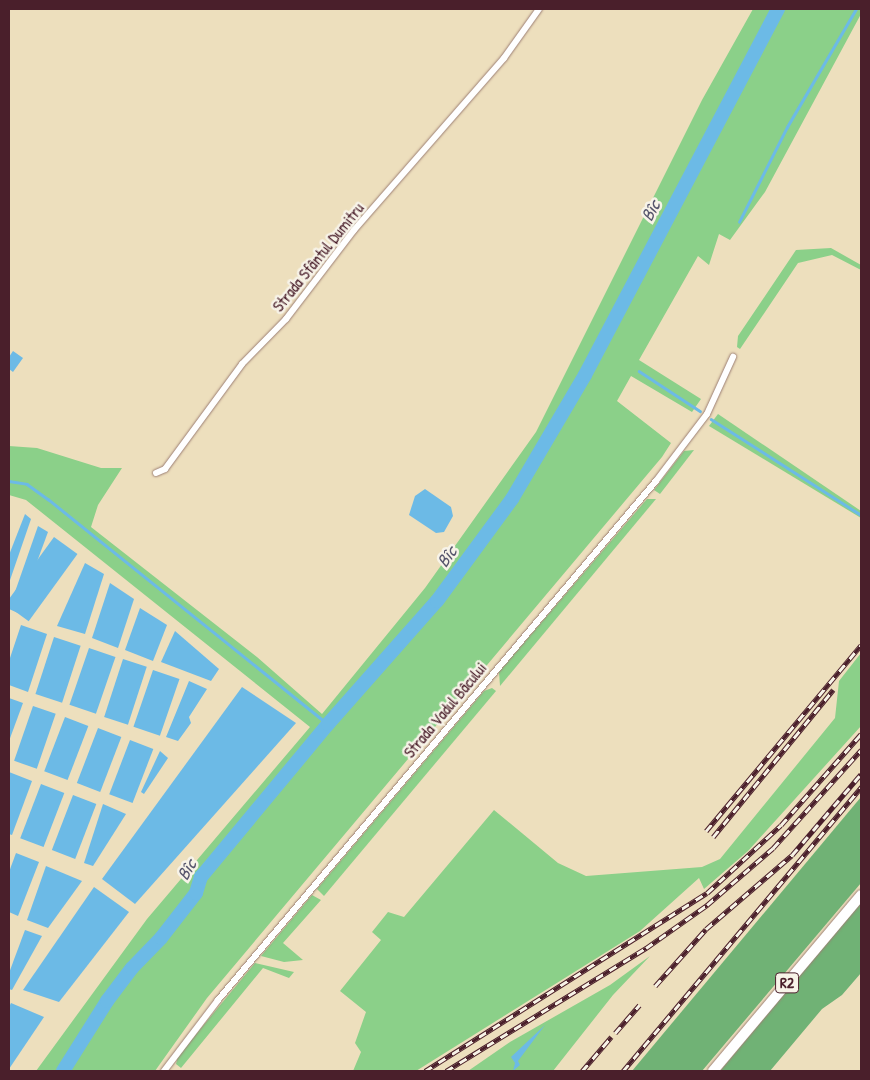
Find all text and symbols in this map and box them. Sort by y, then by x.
water label: Bîc [637,197,665,225]
street label: Strada Sfântul Dumitru [268,199,368,315]
water label: Bîc [432,543,462,571]
street label: Strada Vadul Bâcului [400,658,490,762]
water label: Bîc [173,856,201,884]
road number: R2 [774,970,800,996]

